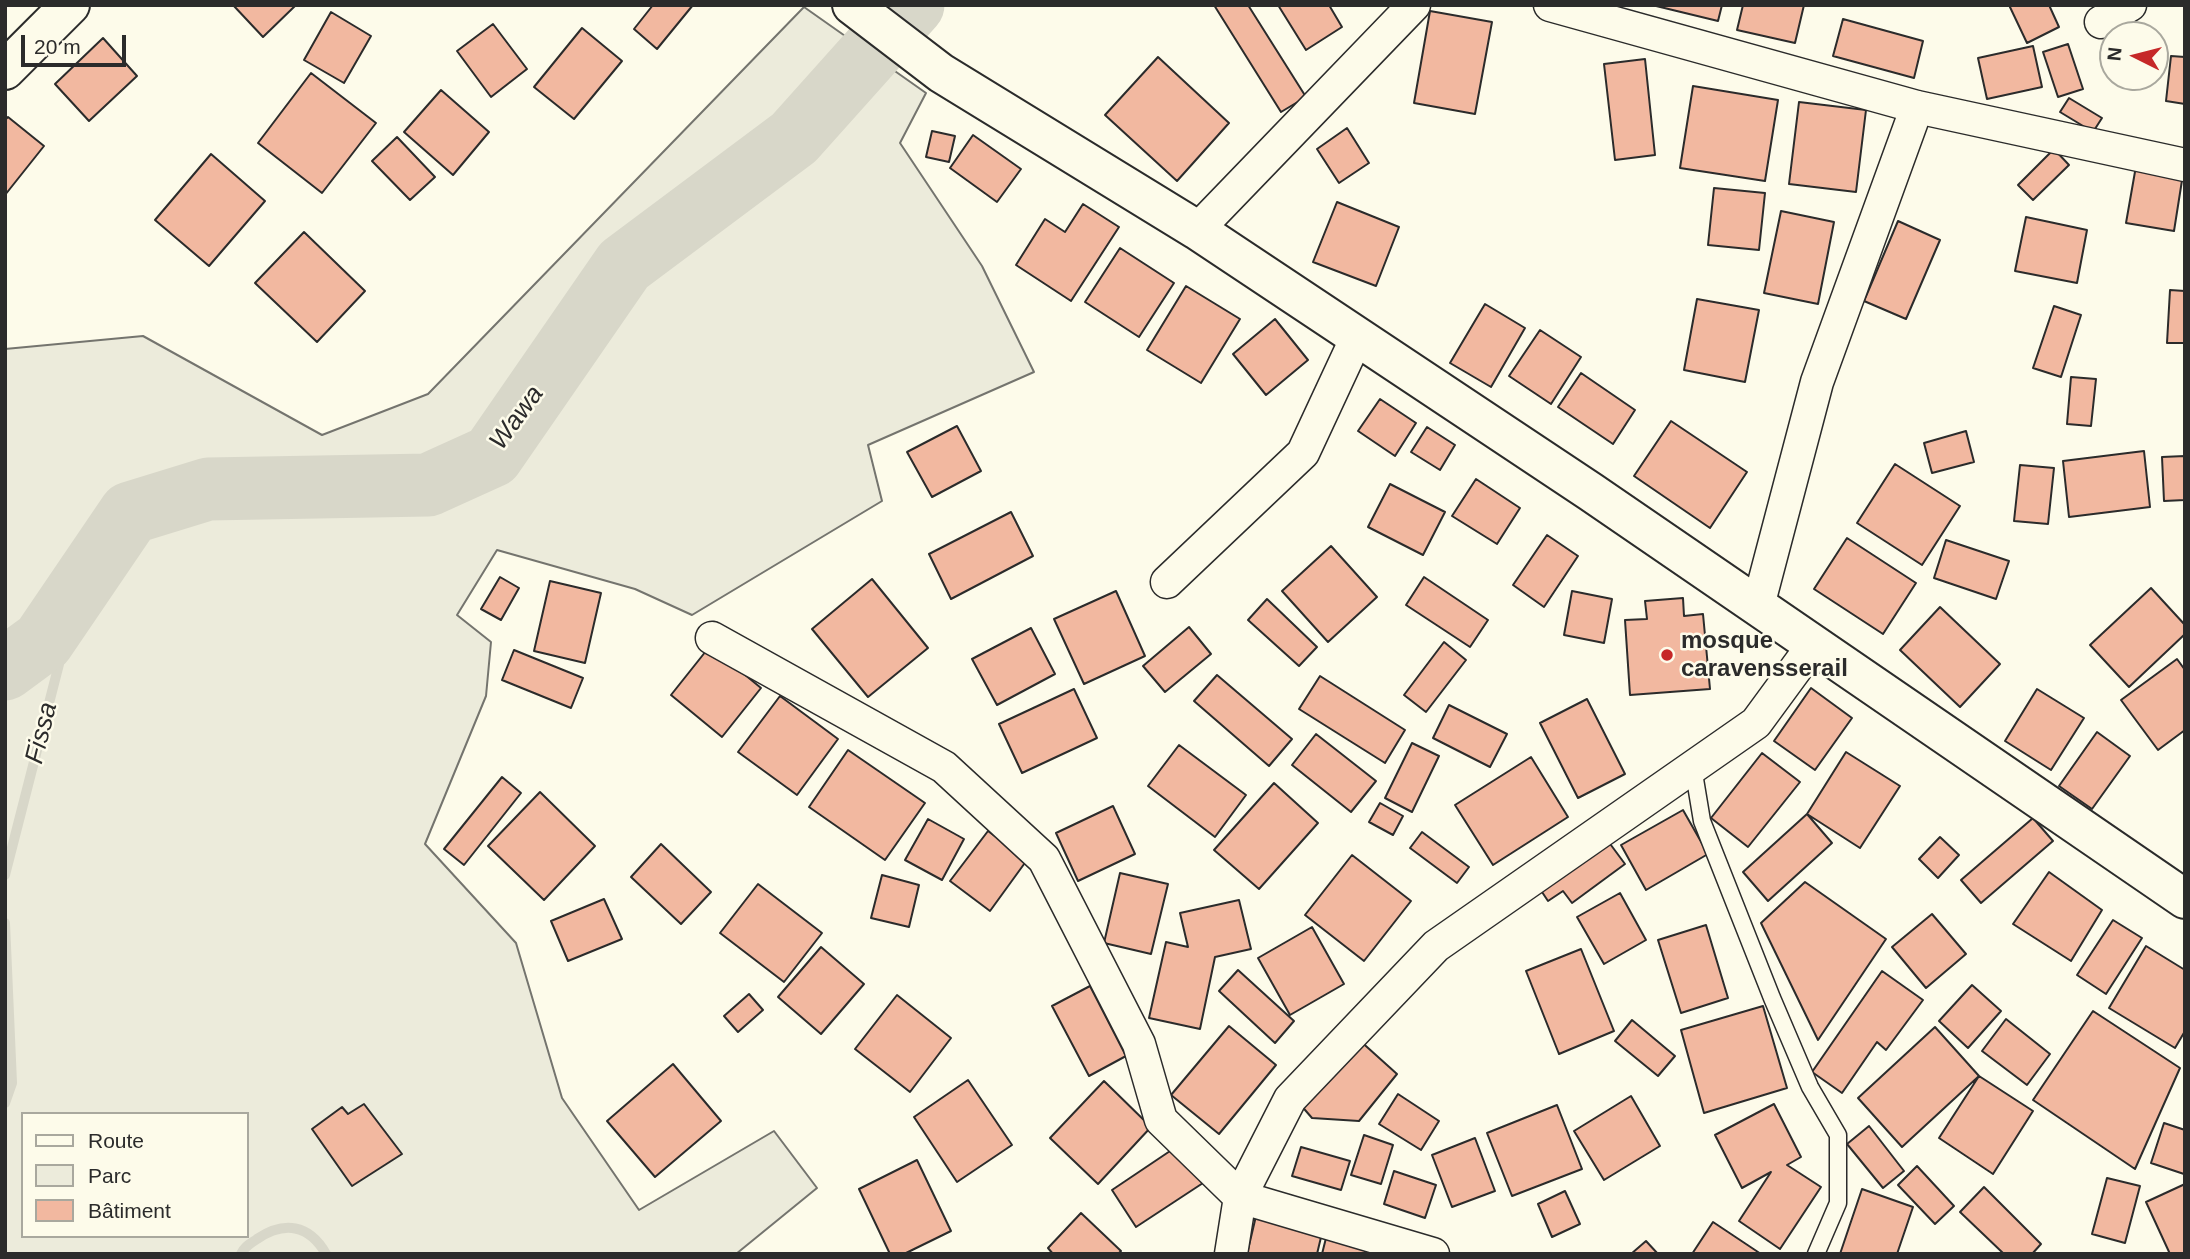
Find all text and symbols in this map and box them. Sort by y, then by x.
scale bar [24,21,130,65]
north arrow [2099,21,2169,91]
text: 20 m [34,35,81,58]
text: N [2103,46,2126,62]
water label: Wawa [483,380,551,456]
place label: mosque caravensserail [1681,627,1848,683]
marker: mosque caravensserail [1659,647,1675,663]
water label: Fissa [19,699,65,767]
legend [21,1112,248,1238]
text: Route [88,1129,144,1152]
text: Parc [88,1164,131,1187]
text: Bâtiment [88,1199,171,1222]

